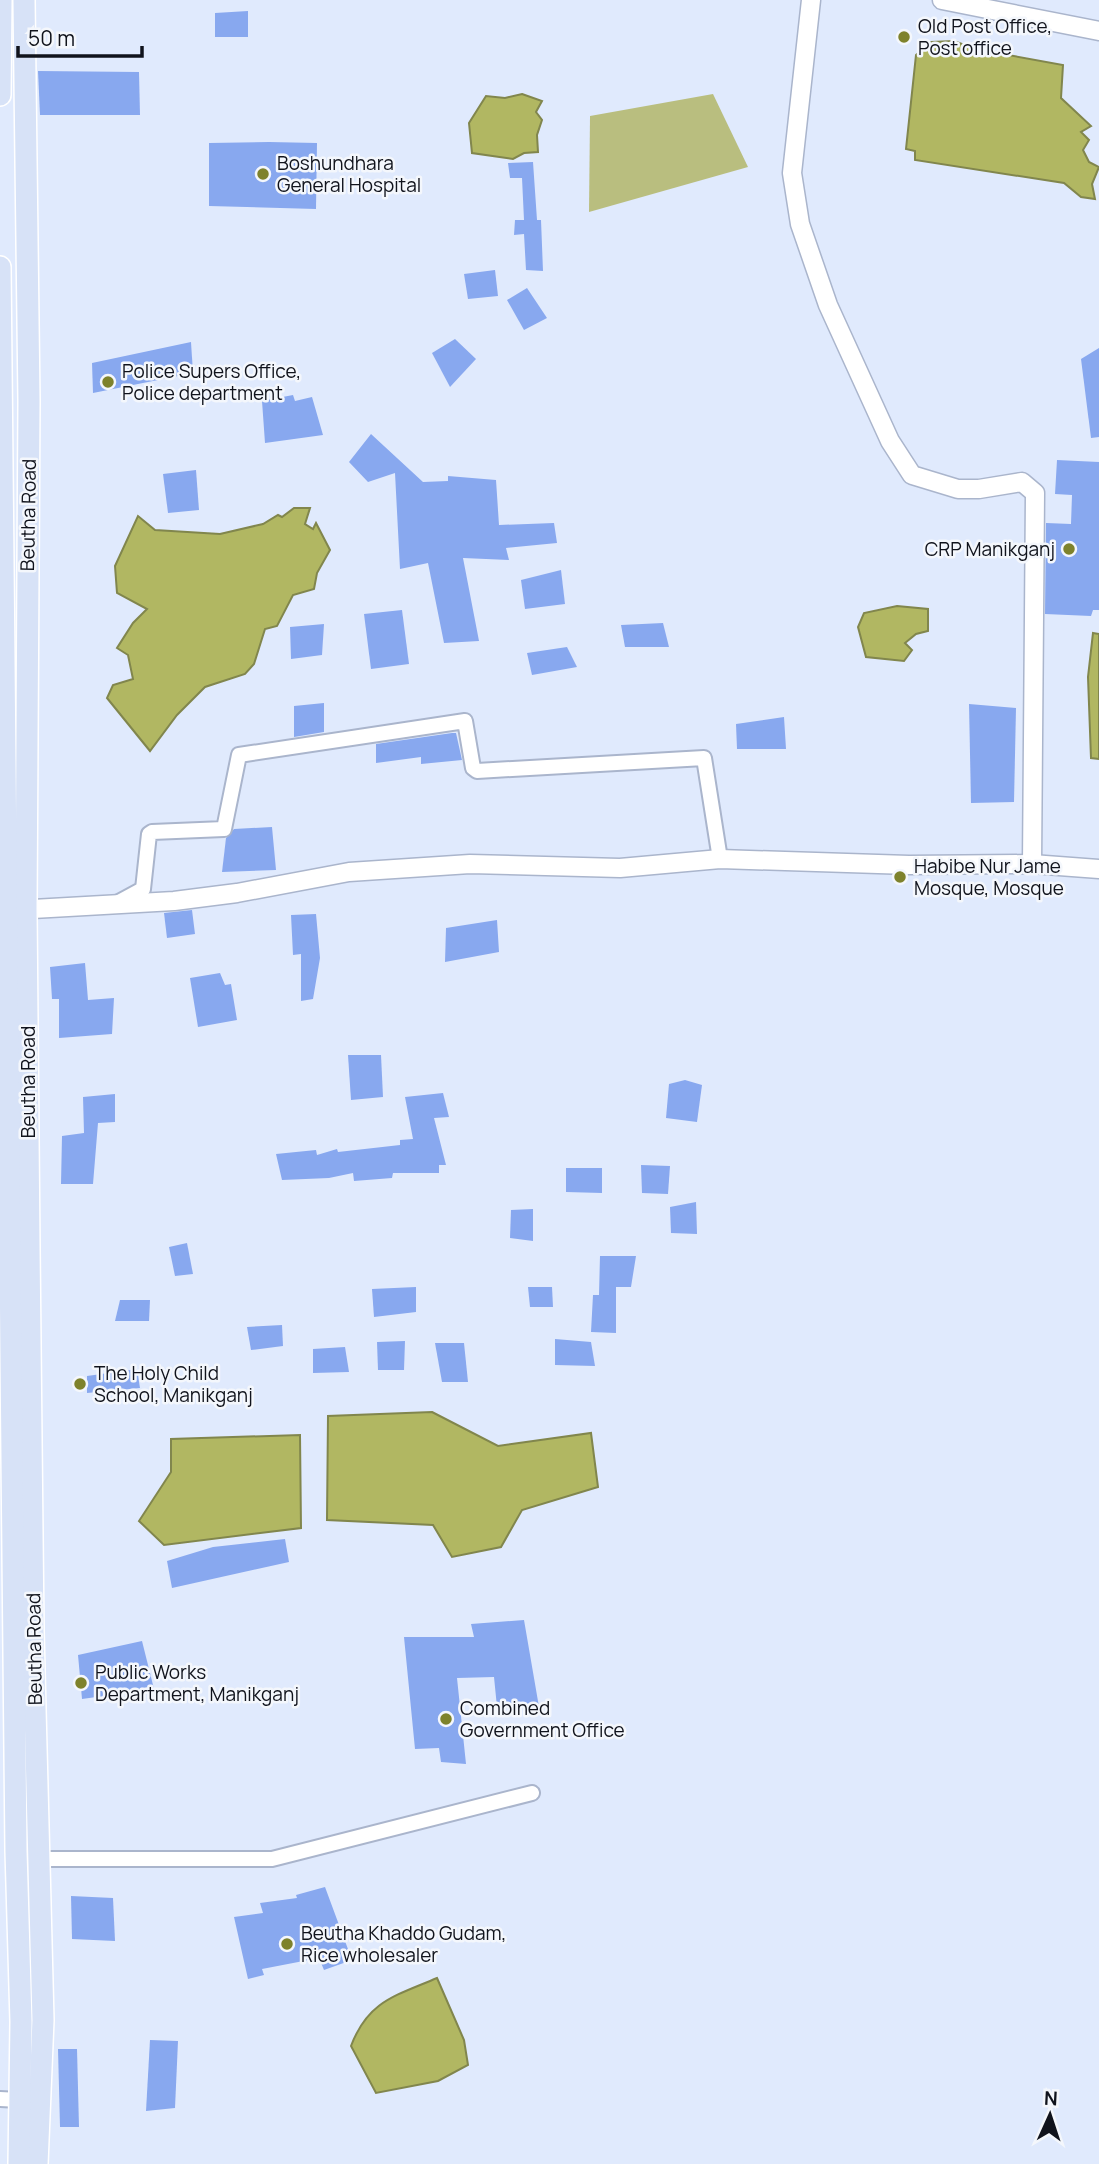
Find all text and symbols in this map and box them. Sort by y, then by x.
place label: Old Post Office, Post office [918,13,1052,61]
scale bar [18,14,142,58]
text: 50 m [28,24,75,52]
marker: Old Post Office, Post office [896,29,912,45]
place label: Boshundhara General Hospital [277,150,421,198]
marker: Boshundhara General Hospital [255,166,271,182]
place label: Police Supers Office, Police department [122,358,301,406]
marker: Police Supers Office, Police department [100,374,116,390]
street label: Beutha Road [14,459,42,571]
place label: CRP Manikganj [925,536,1055,562]
marker: CRP Manikganj [1061,541,1077,557]
place label: Habibe Nur Jame Mosque, Mosque [914,853,1064,901]
marker: Habibe Nur Jame Mosque, Mosque [892,869,908,885]
street label: Beutha Road [15,1026,41,1138]
place label: The Holy Child School, Manikganj [94,1360,253,1408]
marker: The Holy Child School, Manikganj [72,1376,88,1392]
street label: Beutha Road [20,1593,48,1705]
place label: Public Works Department, Manikganj [95,1659,299,1707]
marker: Public Works Department, Manikganj [73,1675,89,1691]
place label: Combined Government Office [460,1695,625,1743]
marker: Combined Government Office [438,1711,454,1727]
place label: Beutha Khaddo Gudam, Rice wholesaler [301,1920,507,1968]
marker: Beutha Khaddo Gudam, Rice wholesaler [279,1936,295,1952]
north arrow [1015,2080,1085,2150]
text: N [1043,2085,1058,2111]

